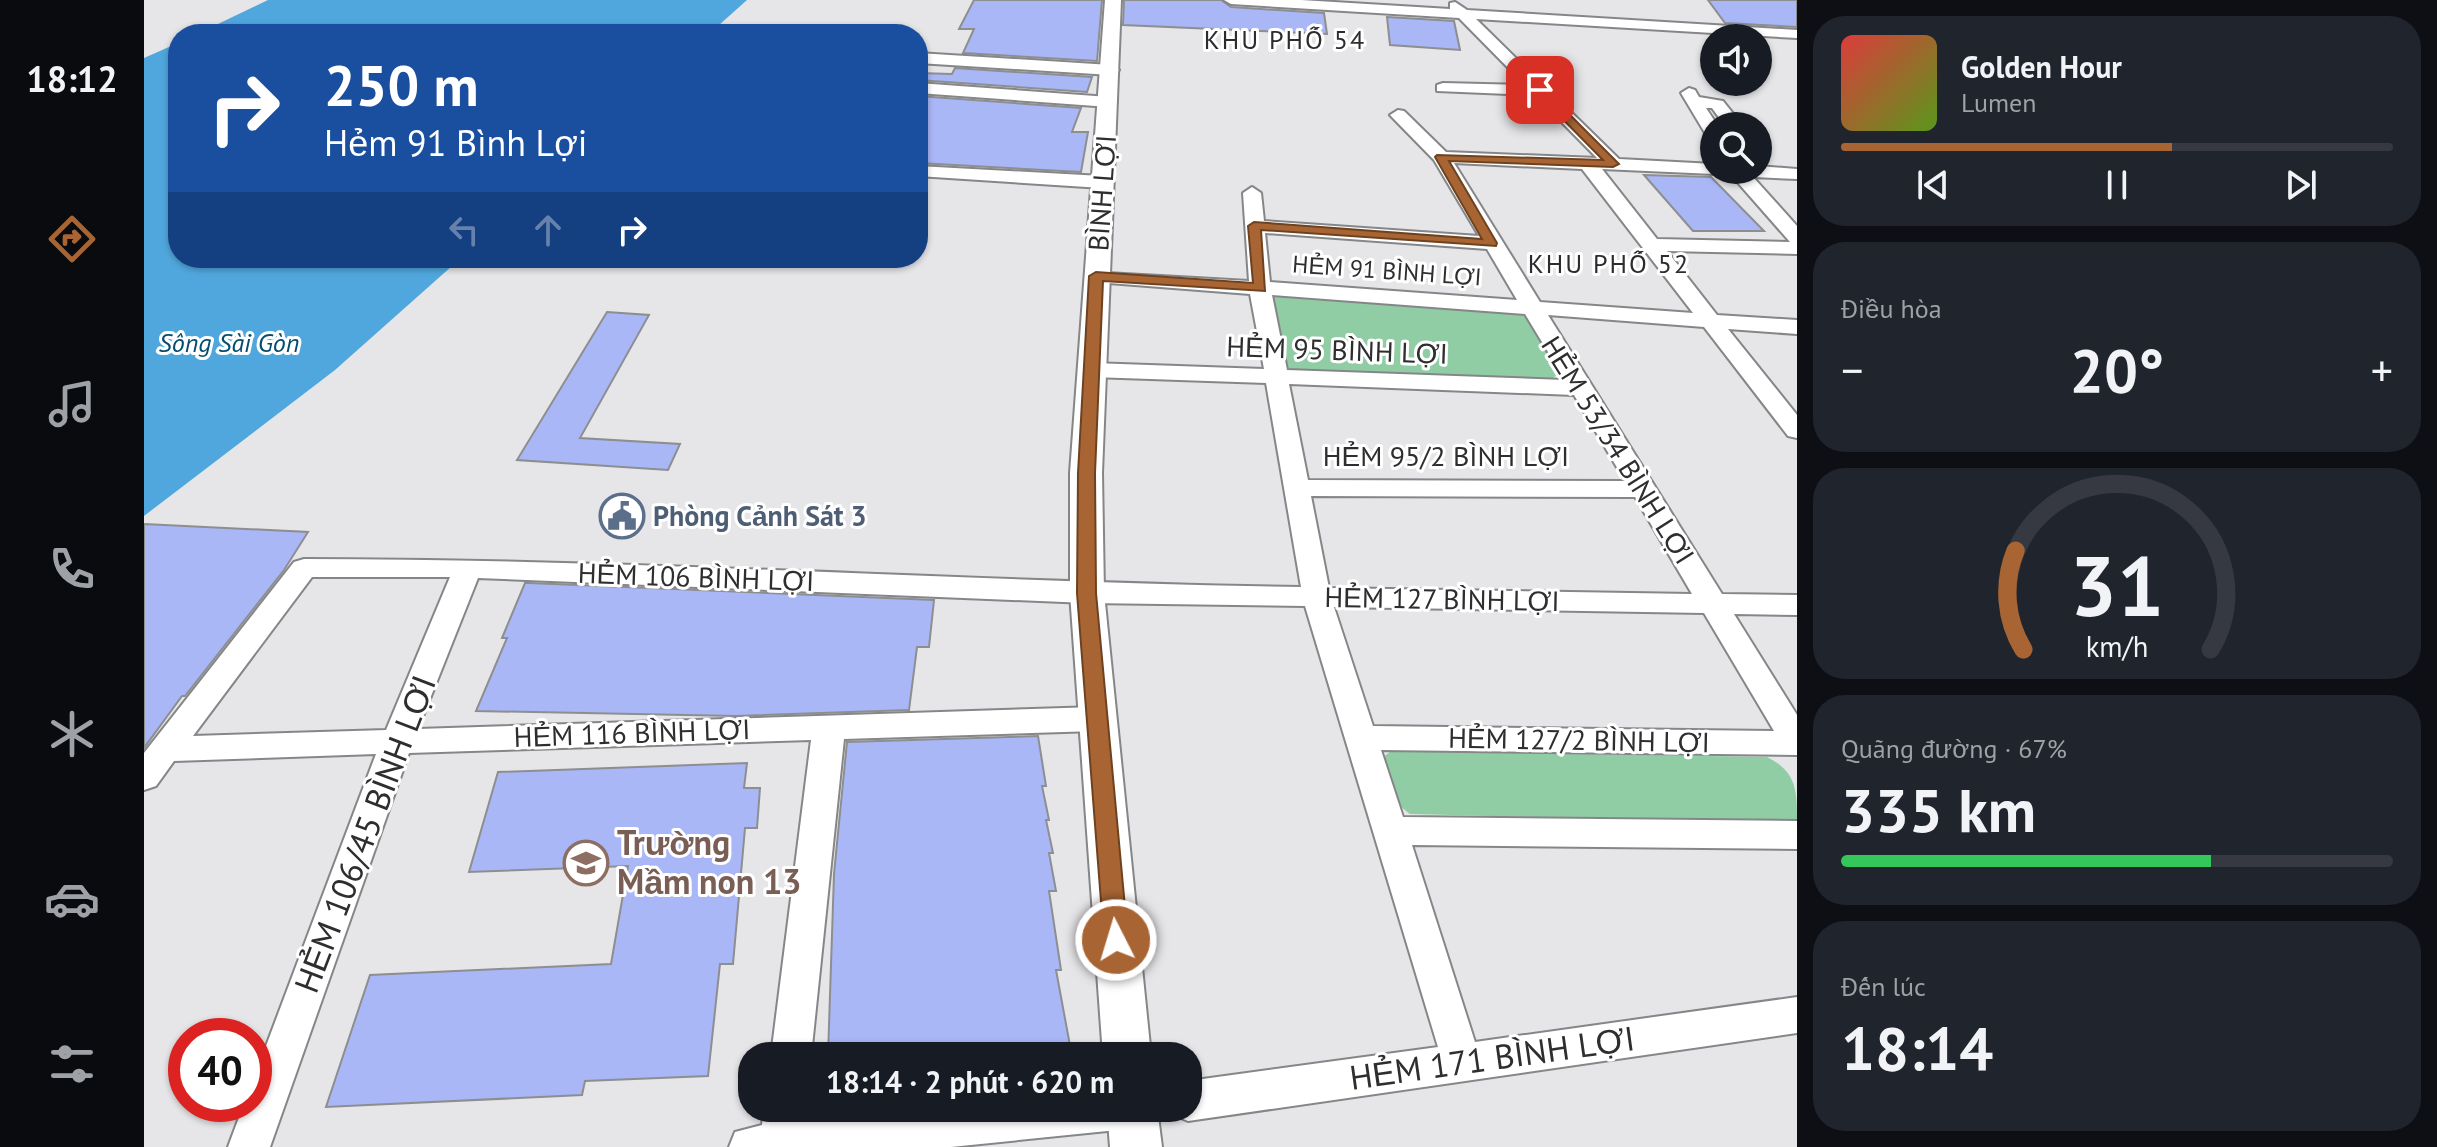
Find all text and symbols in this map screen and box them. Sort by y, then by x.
district label: KHU PHỐ 54 [1204,23,1366,56]
map controls [1700,24,1772,184]
button: sound [1700,24,1772,96]
text: Golden Hour [1961,47,2122,86]
text: 250 m [324,49,479,121]
text: 18:12 [26,55,118,102]
icon: right [192,56,296,160]
pin [1506,56,1574,124]
icon: arrive [1518,68,1562,112]
text: Lumen [1961,86,2036,119]
button: search [1700,112,1772,184]
text: Hẻm 91 Bình Lợi [324,119,587,166]
street label: BÌNH LỢI [1079,134,1124,252]
icon: previous [1911,163,1955,207]
icon: pause [2095,163,2139,207]
icon: next [2279,163,2323,207]
icon: left [442,208,486,252]
icon: ahead [526,208,570,252]
icon: right [610,208,654,252]
icon: directions [44,211,100,267]
district label: KHU PHỐ 52 [1528,247,1690,280]
street label: HẺM 91 BÌNH LỢI [1291,248,1483,293]
text: Điều hòa [1841,292,1942,325]
water label: Sông Sài Gòn [159,326,299,359]
street label: HẺM 95 BÌNH LỢI [1226,327,1448,372]
street label: HẺM 53/34 BÌNH LỢI [1533,329,1703,571]
text: 20° [2070,331,2164,409]
text: − [1841,341,1863,398]
text: + [2371,341,2393,398]
icon: music [44,376,100,432]
street label: HẺM 95/2 BÌNH LỢI [1323,437,1569,474]
public building icon: Phòng Cảnh Sát 3 [598,492,646,540]
place label: Phòng Cảnh Sát 3 [653,497,867,534]
text: 31 [2070,530,2164,638]
icon: phone [44,541,100,597]
street label: HẺM 106 BÌNH LỢI [577,554,815,599]
street label: HẺM 127 BÌNH LỢI [1324,578,1560,619]
text: km/h [2086,628,2148,665]
street label: HẺM 106/45 BÌNH LỢI [283,669,445,999]
icon: climate [44,706,100,762]
street label: HẺM 116 BÌNH LỢI [513,710,751,755]
street label: HẺM 127/2 BÌNH LỢI [1448,719,1710,760]
text: Quãng đường · 67% [1841,732,2067,765]
text: 335 km [1841,771,2036,849]
place label: Trường Mầm non 13 [617,820,802,903]
school or university icon: Trường Mầm non 13 [562,839,610,887]
icon: car [44,871,100,927]
position arrow [1074,898,1158,982]
text: Đến lúc [1841,970,1926,1003]
text: 18:14 [1841,1009,1993,1087]
street label: HẺM 171 BÌNH LỢI [1347,1015,1637,1099]
speed limit sign: 40 [168,1018,272,1122]
icon: filters [44,1036,100,1092]
text: 18:14 · 2 phút · 620 m [826,1062,1114,1101]

